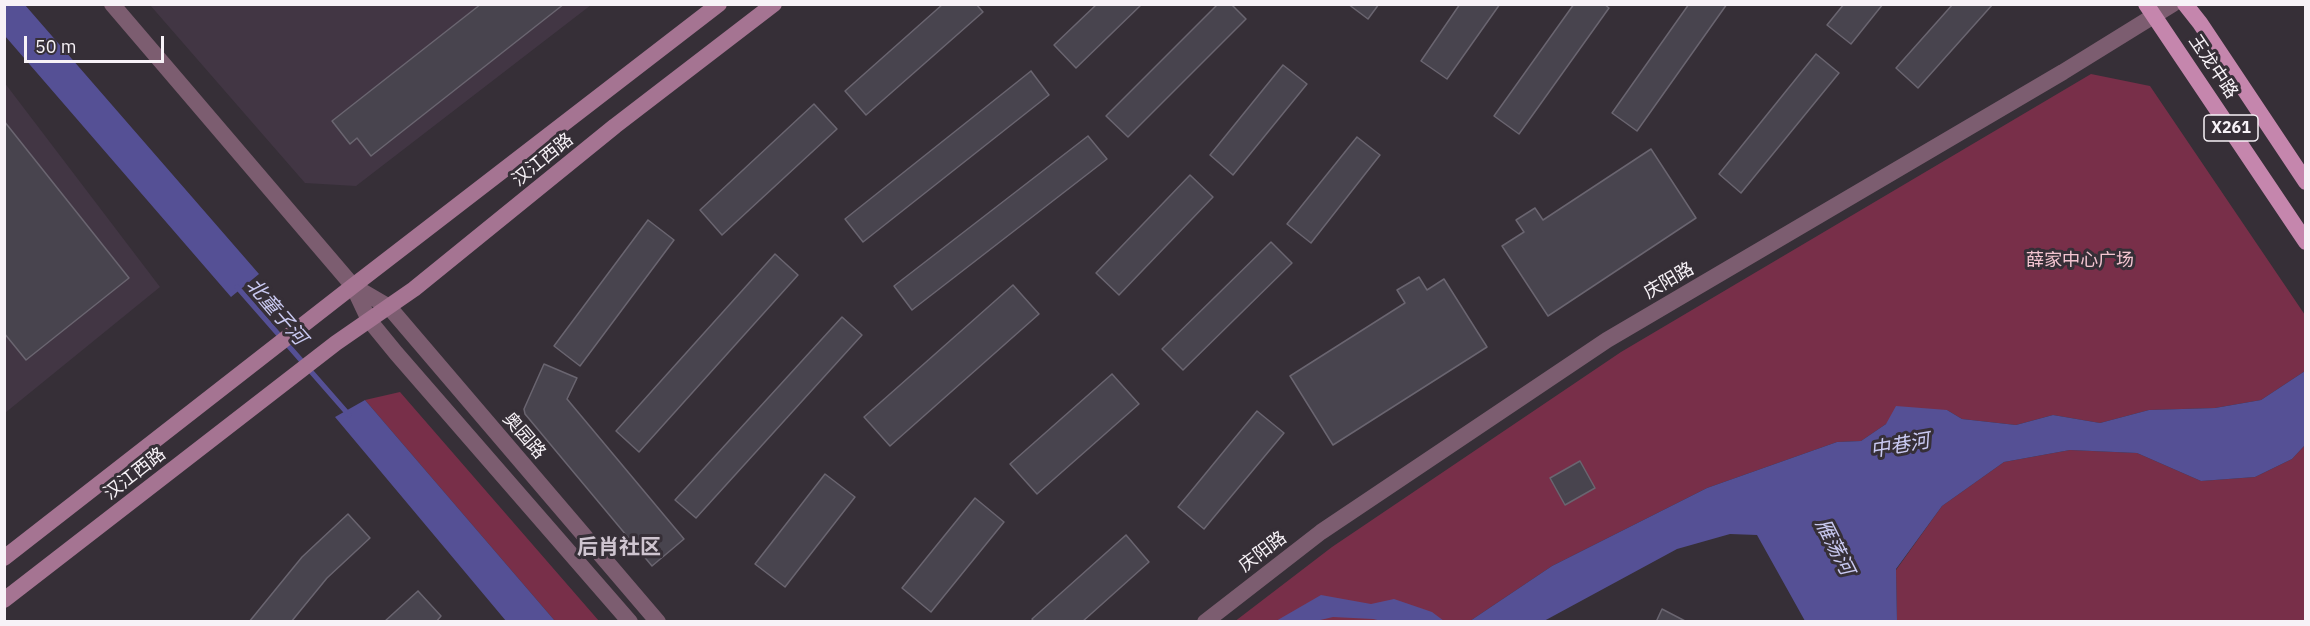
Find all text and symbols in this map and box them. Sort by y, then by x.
scale bar [27,24,166,62]
street label: 玉龙中路 [2184,31,2242,103]
text: 50 m [35,35,77,58]
road number: X261 [2204,115,2258,141]
street label: 汉江西路 [508,129,578,191]
park label: 薛家中心广场 [2026,250,2134,272]
street label: 庆阳路 [1640,258,1698,304]
water label: 北童子河 [241,274,311,350]
street label: 奥园路 [498,409,550,463]
water label: 中巷河 [1868,429,1932,463]
street label: 汉江西路 [100,443,170,505]
water label: 雁荡河 [1810,515,1858,579]
street label: 庆阳路 [1235,527,1291,577]
district label: 后肖社区 [577,535,661,561]

